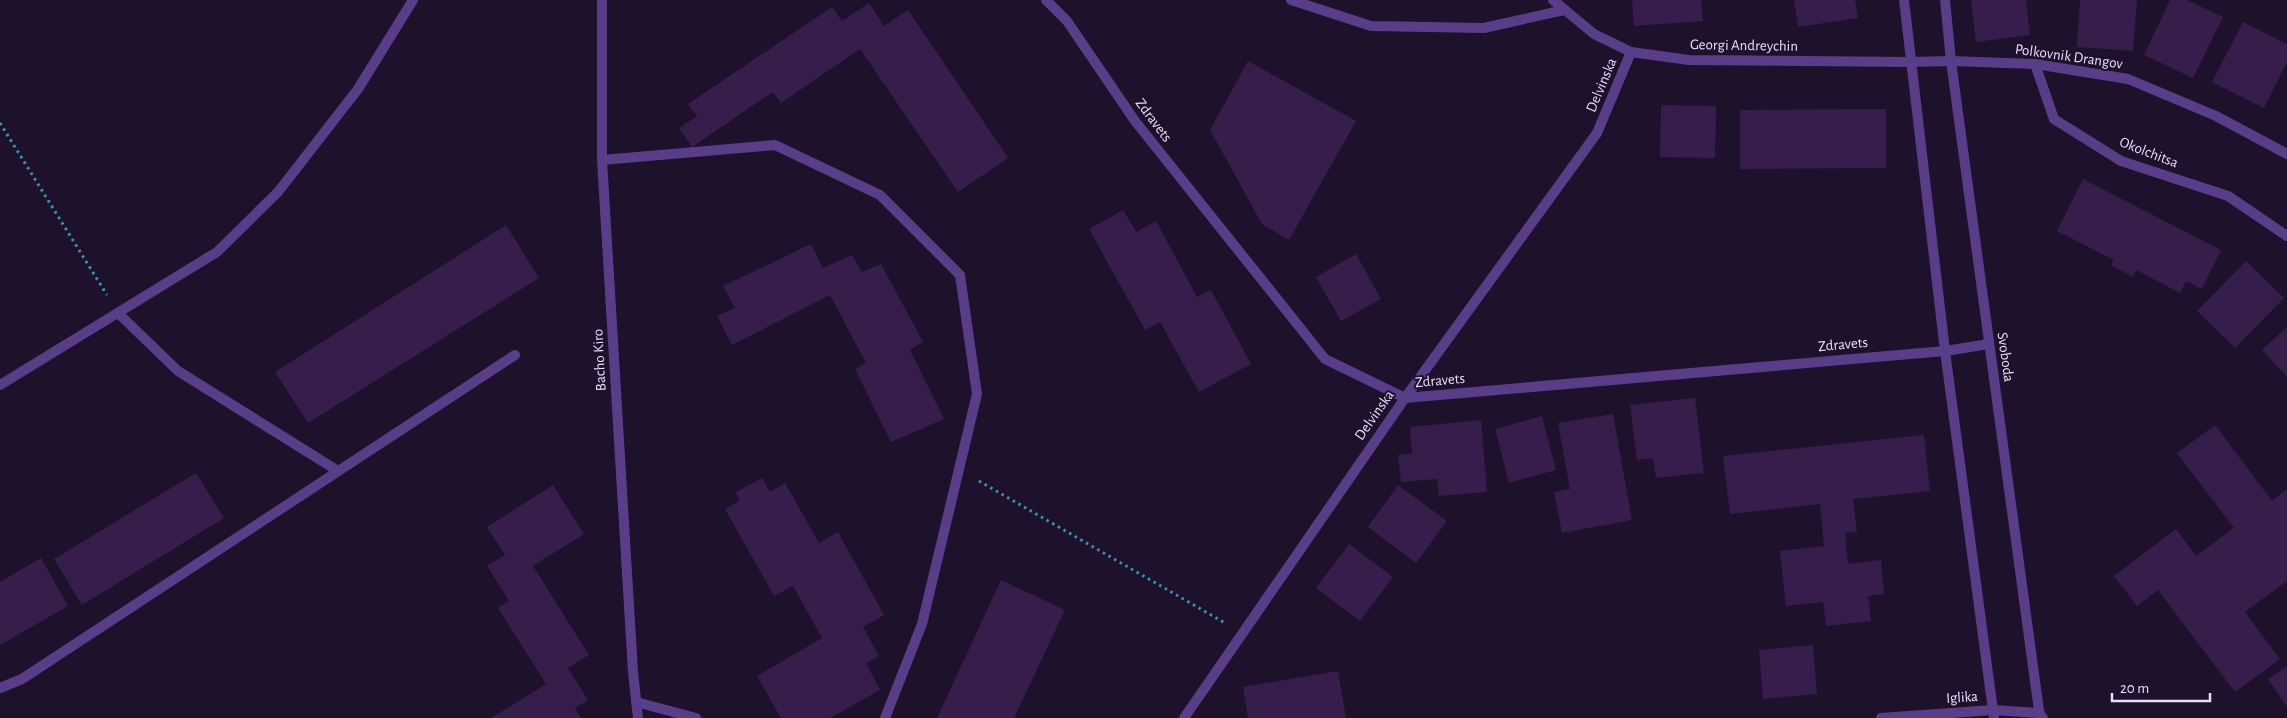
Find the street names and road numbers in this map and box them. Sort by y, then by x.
street label: Georgi Andreychin [1690,37,1798,54]
street label: Polkovnik Drangov [2014,42,2124,72]
street label: Delvinska [1583,56,1620,114]
street label: Zdravets [1133,96,1175,145]
street label: Okolchitsa [2117,134,2180,171]
street label: Bacho Kiro [590,328,609,392]
street label: Svoboda [1995,331,2016,383]
street label: Zdravets [1817,335,1869,354]
street label: Zdravets [1414,371,1466,390]
street label: Delvinska [1352,388,1397,443]
street label: Iglika [1946,689,1978,706]

